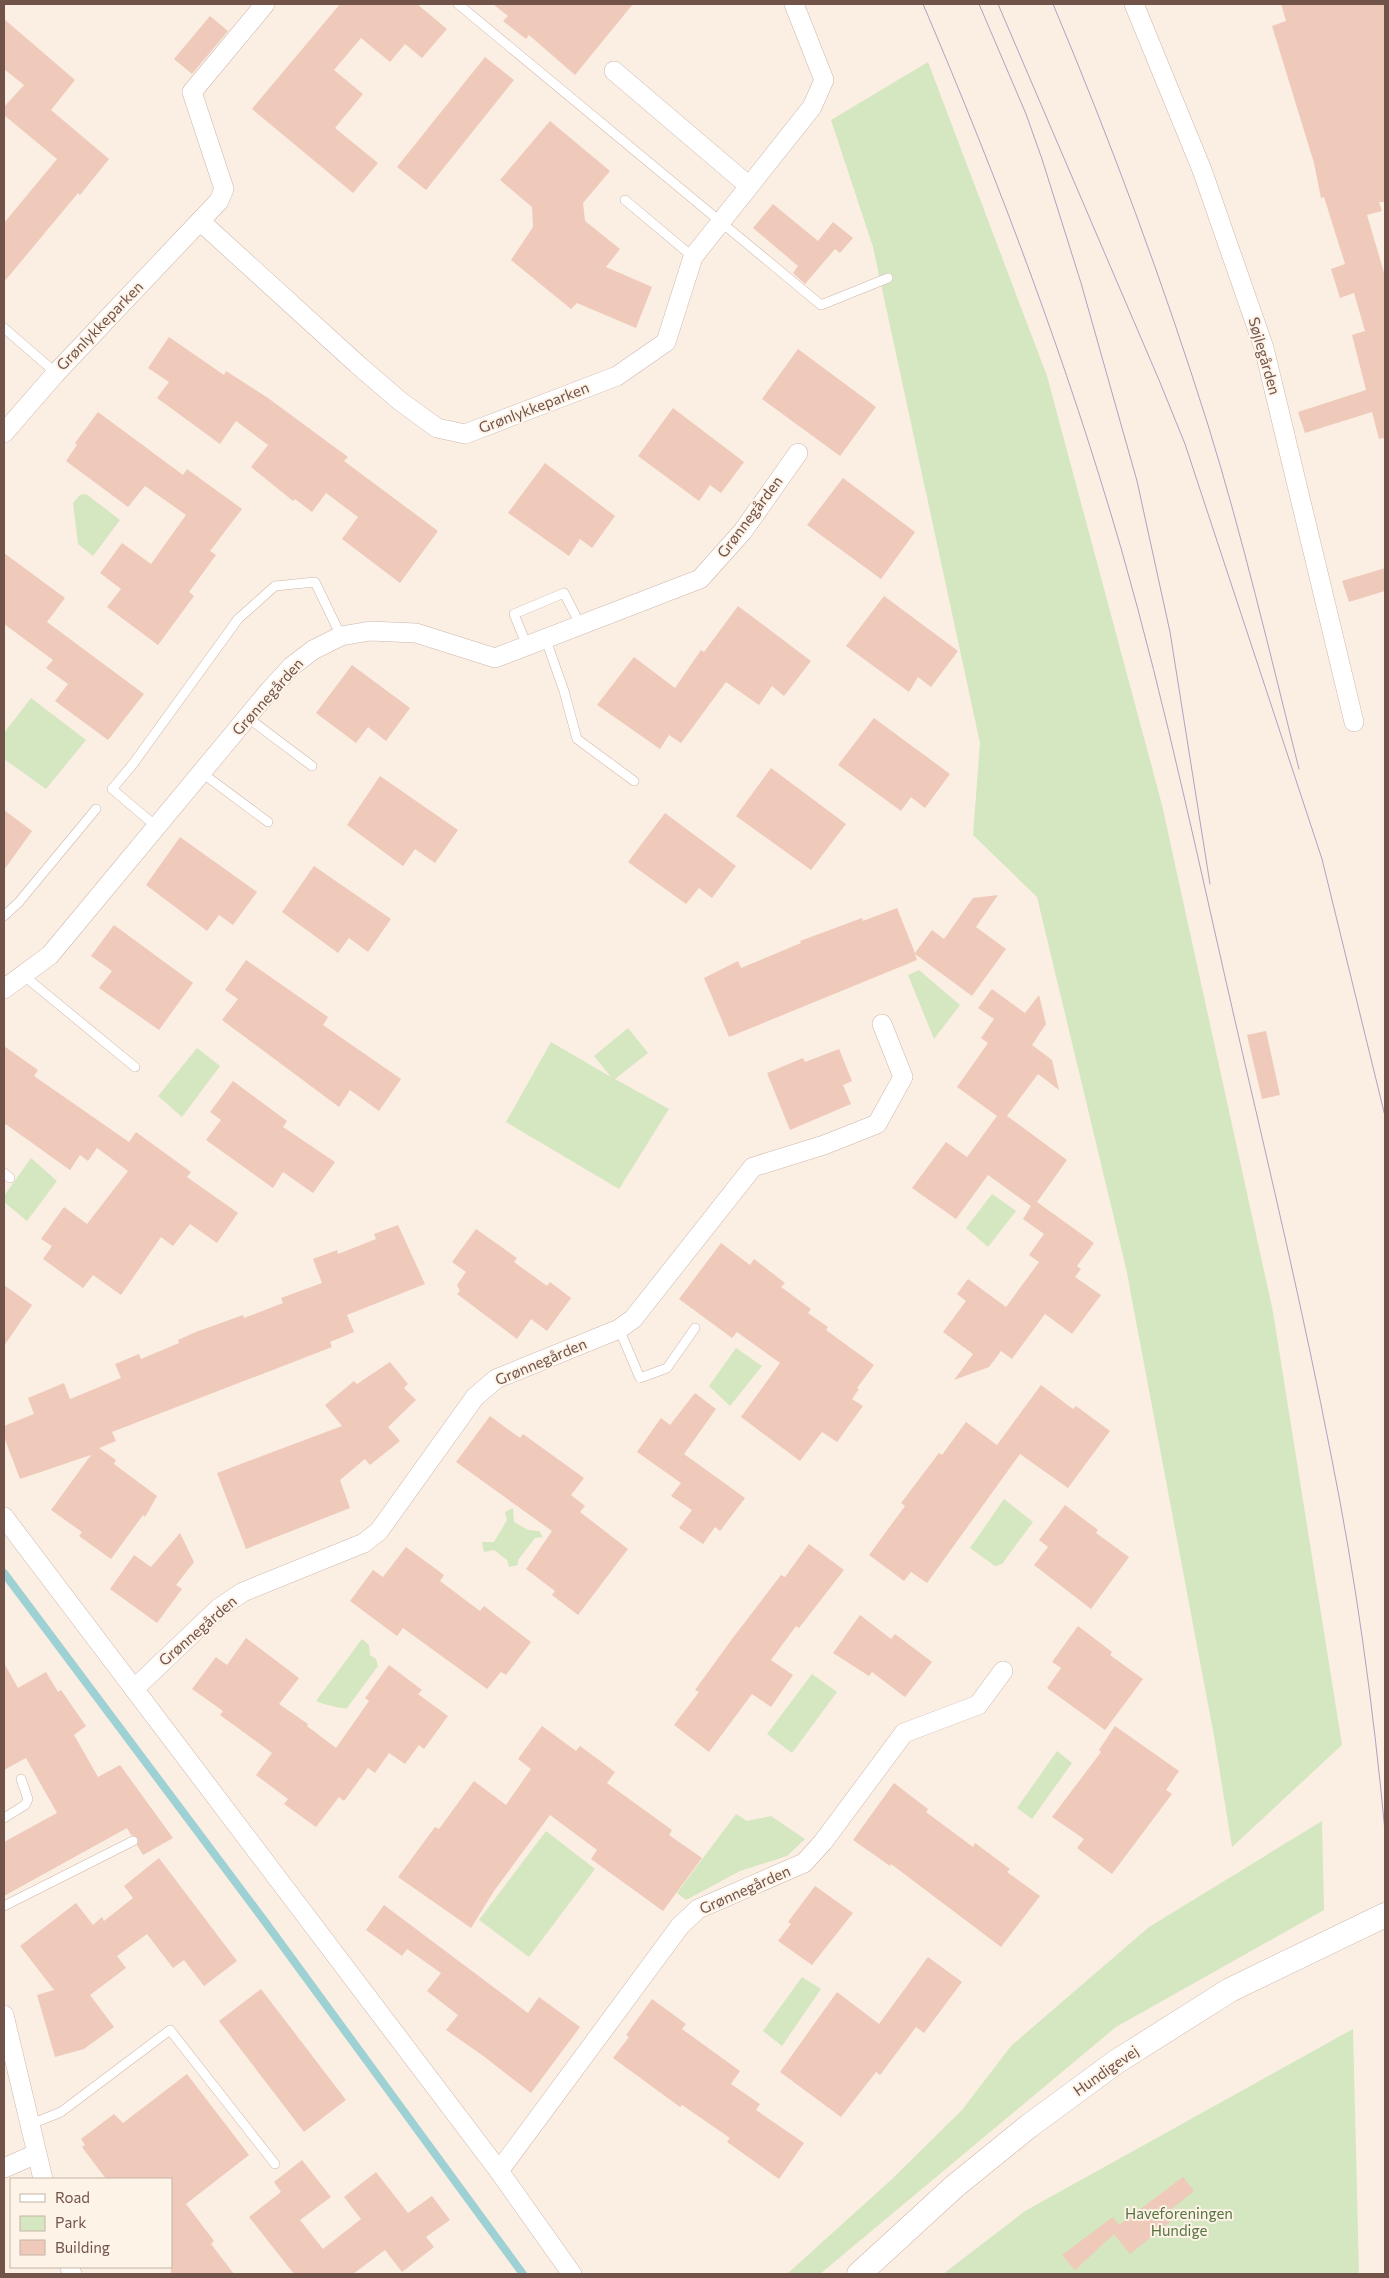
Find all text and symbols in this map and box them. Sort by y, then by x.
street label: Grønlykkeparken [52,277,146,374]
street label: Søjlegården [1245,315,1285,397]
street label: Grønlykkeparken [476,378,591,436]
street label: Grønnegården [713,472,786,561]
street label: Grønnegården [228,654,307,739]
street label: Grønnegården [492,1334,589,1388]
street label: Grønnegården [155,1591,240,1669]
street label: Grønnegården [696,1861,793,1917]
street label: Hundigevej [1069,2041,1142,2099]
legend [10,2178,172,2268]
text: Road [55,2188,90,2206]
park label: Haveforeningen Hundige [1125,2204,1233,2239]
text: Park [55,2213,86,2231]
text: Building [55,2238,110,2256]

